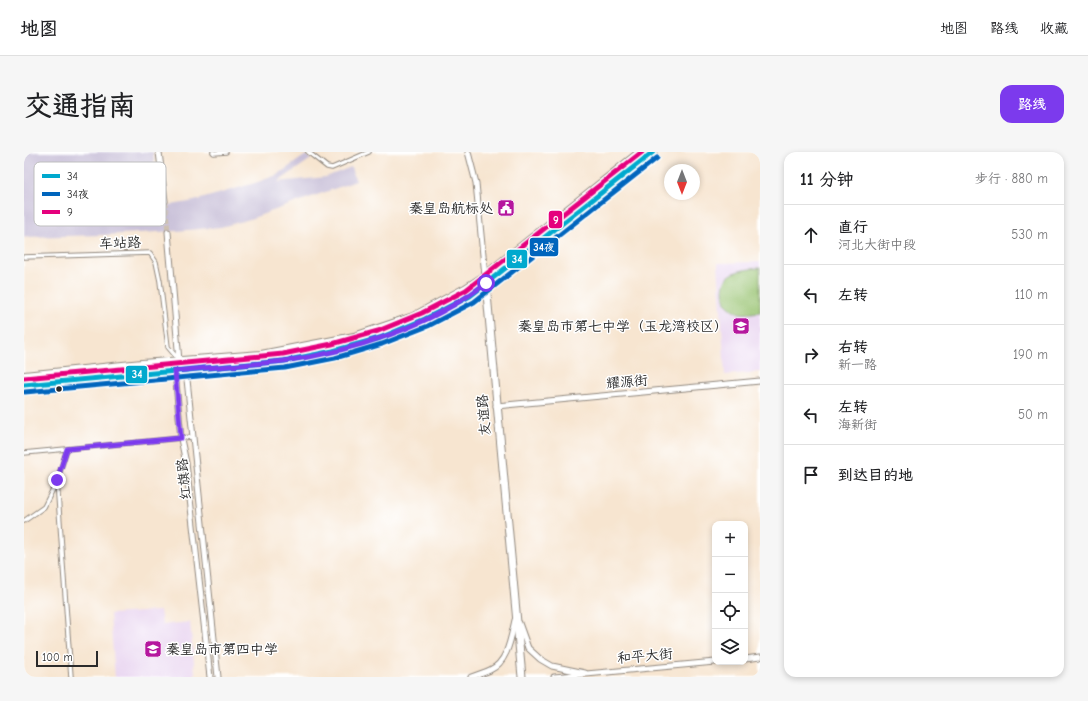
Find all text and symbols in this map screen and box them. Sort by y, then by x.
text: 地图 [20,18,58,40]
text: 地图 [940,20,968,37]
text: 路线 [990,20,1018,37]
text: 收藏 [1040,20,1068,37]
button: 路线 [1000,85,1064,123]
text: 交通指南 [24,90,136,122]
legend [34,162,166,226]
north arrow [664,164,700,200]
text: 34 [67,170,78,183]
text: 11 分钟 [800,170,853,189]
text: 步行 · 880 m [975,171,1048,186]
text: 34夜 [67,188,89,201]
public building icon: 秦皇岛航标处 [496,198,516,218]
place label: 秦皇岛航标处 [409,200,493,217]
text: 9 [67,206,73,219]
line badge: 9 [548,210,563,229]
text: 9 [553,214,559,227]
text: 直行 [838,218,868,236]
icon: ahead [800,224,822,246]
text: 530 m [1011,227,1048,242]
street label: 车站路 [99,234,141,252]
line badge: 34夜 [529,237,559,257]
text: 河北大街中段 [838,237,916,252]
text: 34夜 [533,241,555,254]
line badge: 34 [506,249,528,269]
text: 34 [512,253,522,266]
route start [477,274,495,292]
icon: left [800,284,822,306]
text: 左转 [838,286,868,304]
text: 110 m [1015,287,1048,302]
school or university icon: 秦皇岛市第七中学（玉龙湾校区） [731,316,751,336]
place label: 秦皇岛市第七中学（玉龙湾校区） [518,318,728,335]
text: 右转 [838,338,868,356]
icon: right [800,344,822,366]
text: 190 m [1013,347,1048,362]
text: 新一路 [838,357,877,372]
line badge: 34 [125,365,148,384]
text: 34 [132,368,142,381]
street label: 耀源街 [605,372,649,392]
unlabelled marker [54,384,64,394]
street label: 友谊路 [474,393,494,437]
text: 左转 [838,398,868,416]
icon: left [800,404,822,426]
text: 50 m [1018,407,1048,422]
text: 海新街 [838,417,877,432]
street label: 红旗路 [173,457,195,501]
icon: arrive [800,464,822,486]
text: 到达目的地 [838,466,913,484]
route end [48,471,66,489]
map controls [712,521,748,665]
button: + [712,521,748,557]
button: − [712,557,748,593]
button: locate [712,593,748,629]
button: layers [712,629,748,665]
school or university icon: 秦皇岛市第四中学 [143,639,163,659]
place label: 秦皇岛市第四中学 [166,641,278,658]
street label: 和平大街 [616,645,674,667]
scale bar [36,649,98,668]
text: 100 m [42,651,73,664]

